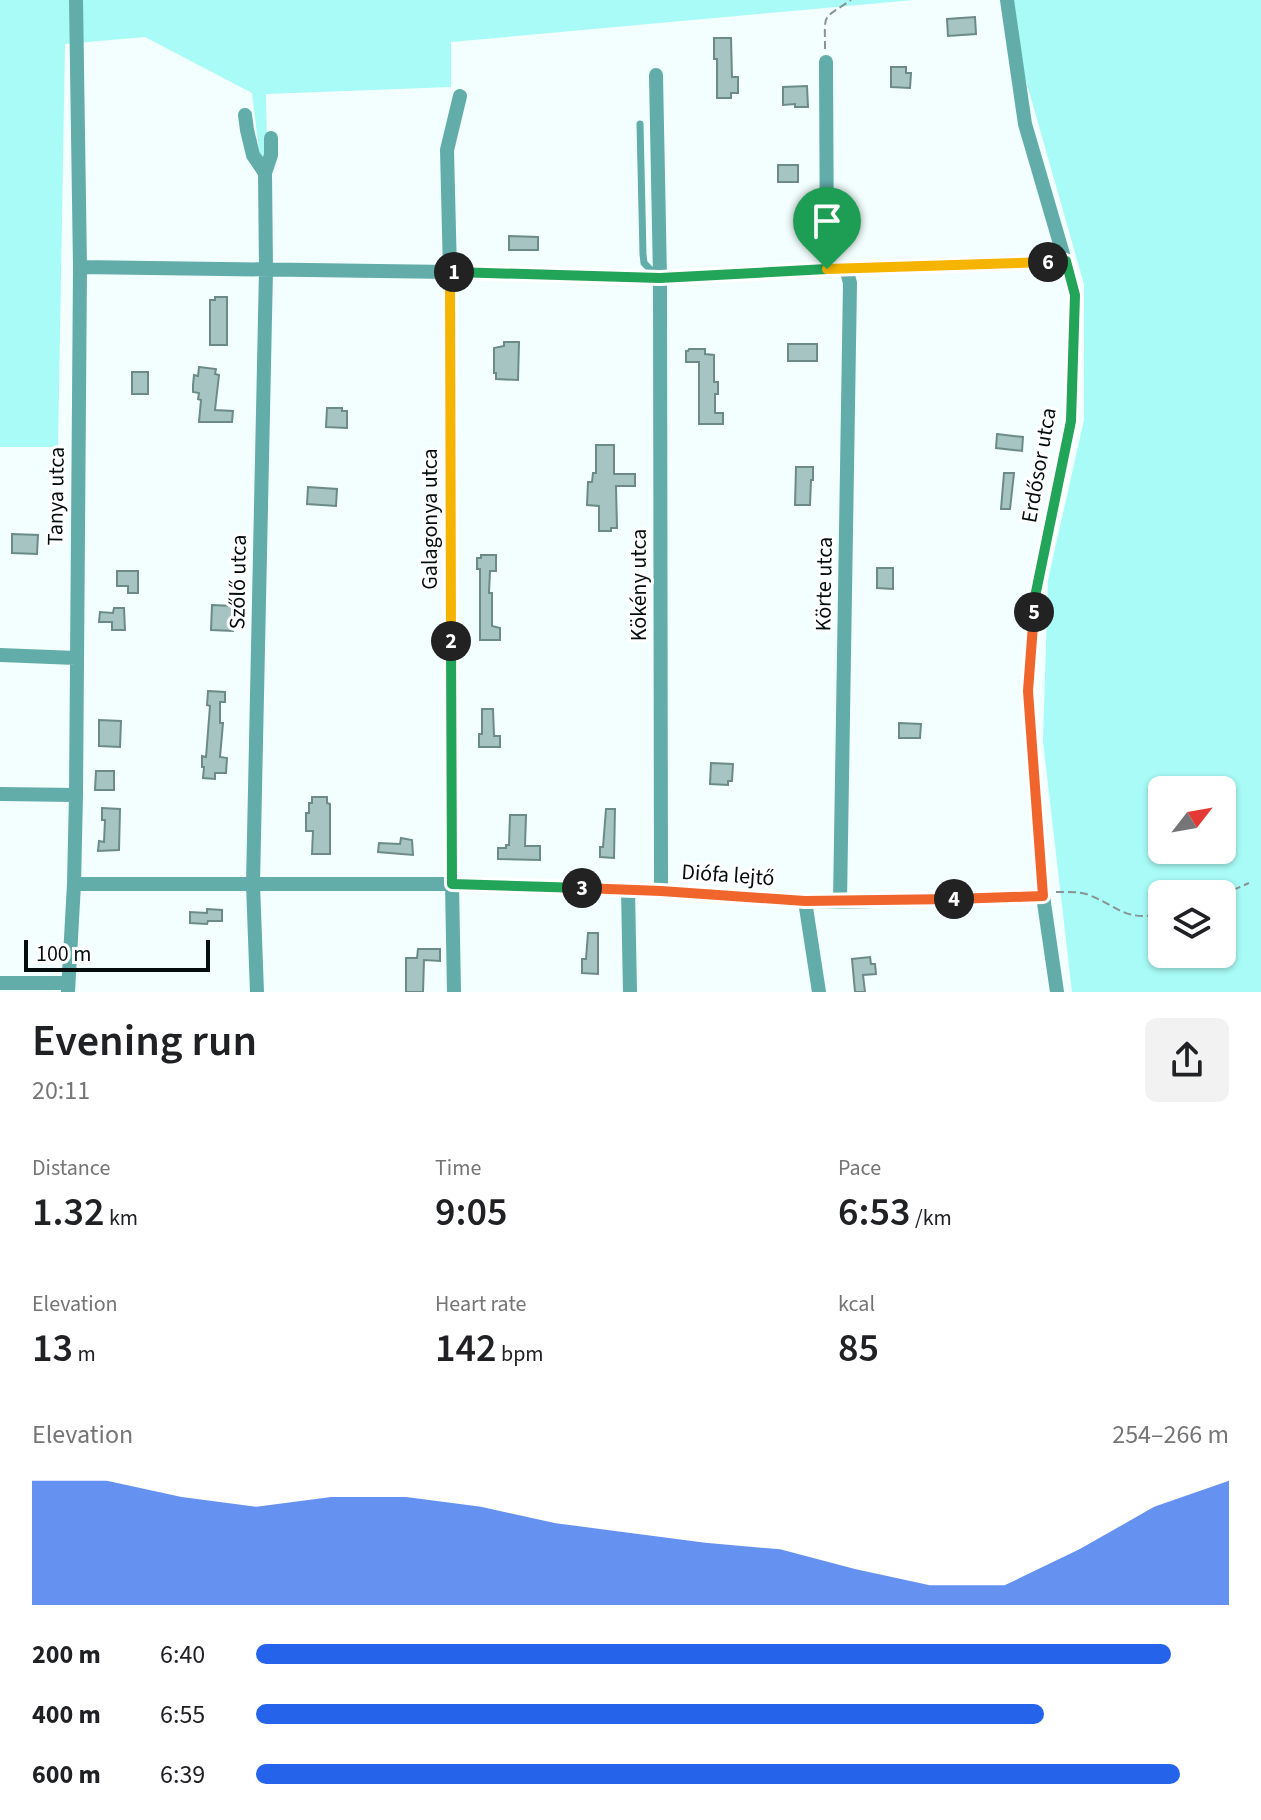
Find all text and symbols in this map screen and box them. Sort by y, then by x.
pin [793,187,861,269]
icon: arrive [805,199,849,243]
pin: 6 [1028,242,1068,282]
text: 6 [1042,246,1054,278]
pin: 1 [434,252,474,292]
text: 1 [448,256,460,288]
street label: Erdősor utca [1013,405,1065,525]
street label: Tanya utca [39,446,73,546]
street label: Galagonya utca [414,448,446,590]
street label: Kökény utca [623,529,655,641]
street label: Szőlő utca [221,534,255,630]
street label: Körte utca [807,536,841,632]
pin: 5 [1014,592,1054,632]
text: 5 [1028,596,1040,628]
pin: 2 [431,621,471,661]
text: 2 [445,625,457,657]
north arrow [1148,776,1236,864]
map controls [1148,776,1236,968]
street label: Diófa lejtő [680,856,776,894]
pin: 3 [562,868,602,908]
text: 3 [576,872,588,904]
pin: 4 [934,879,974,919]
button: layers [1148,880,1236,968]
text: 4 [948,883,960,915]
scale bar [24,936,210,972]
text: 100 m [36,938,91,970]
text: Evening run [32,1010,257,1073]
button: share [1145,1018,1229,1102]
text: 20:11 [32,1072,90,1109]
text: Distance [32,1152,110,1184]
text: Time [435,1152,481,1184]
text: Pace [838,1152,881,1184]
text: 1.32 [32,1184,105,1241]
text: 9:05 [435,1184,508,1241]
text: 6:53 [838,1184,911,1241]
text: km [105,1202,138,1234]
text: /km [911,1202,952,1234]
text: Elevation [32,1288,118,1320]
text: Heart rate [435,1288,526,1320]
text: kcal [838,1288,875,1320]
text: 13 [32,1320,73,1377]
text: 142 [435,1320,497,1377]
text: 85 [838,1320,879,1377]
text: m [73,1338,96,1370]
text: bpm [497,1338,544,1370]
text: Elevation [32,1416,133,1453]
text: 254–266 m [1112,1416,1229,1453]
text: 200 m [32,1636,101,1673]
text: 6:40 [160,1636,205,1673]
text: 400 m [32,1696,101,1733]
text: 6:55 [160,1696,205,1733]
text: 600 m [32,1756,101,1793]
text: 6:39 [160,1756,205,1793]

